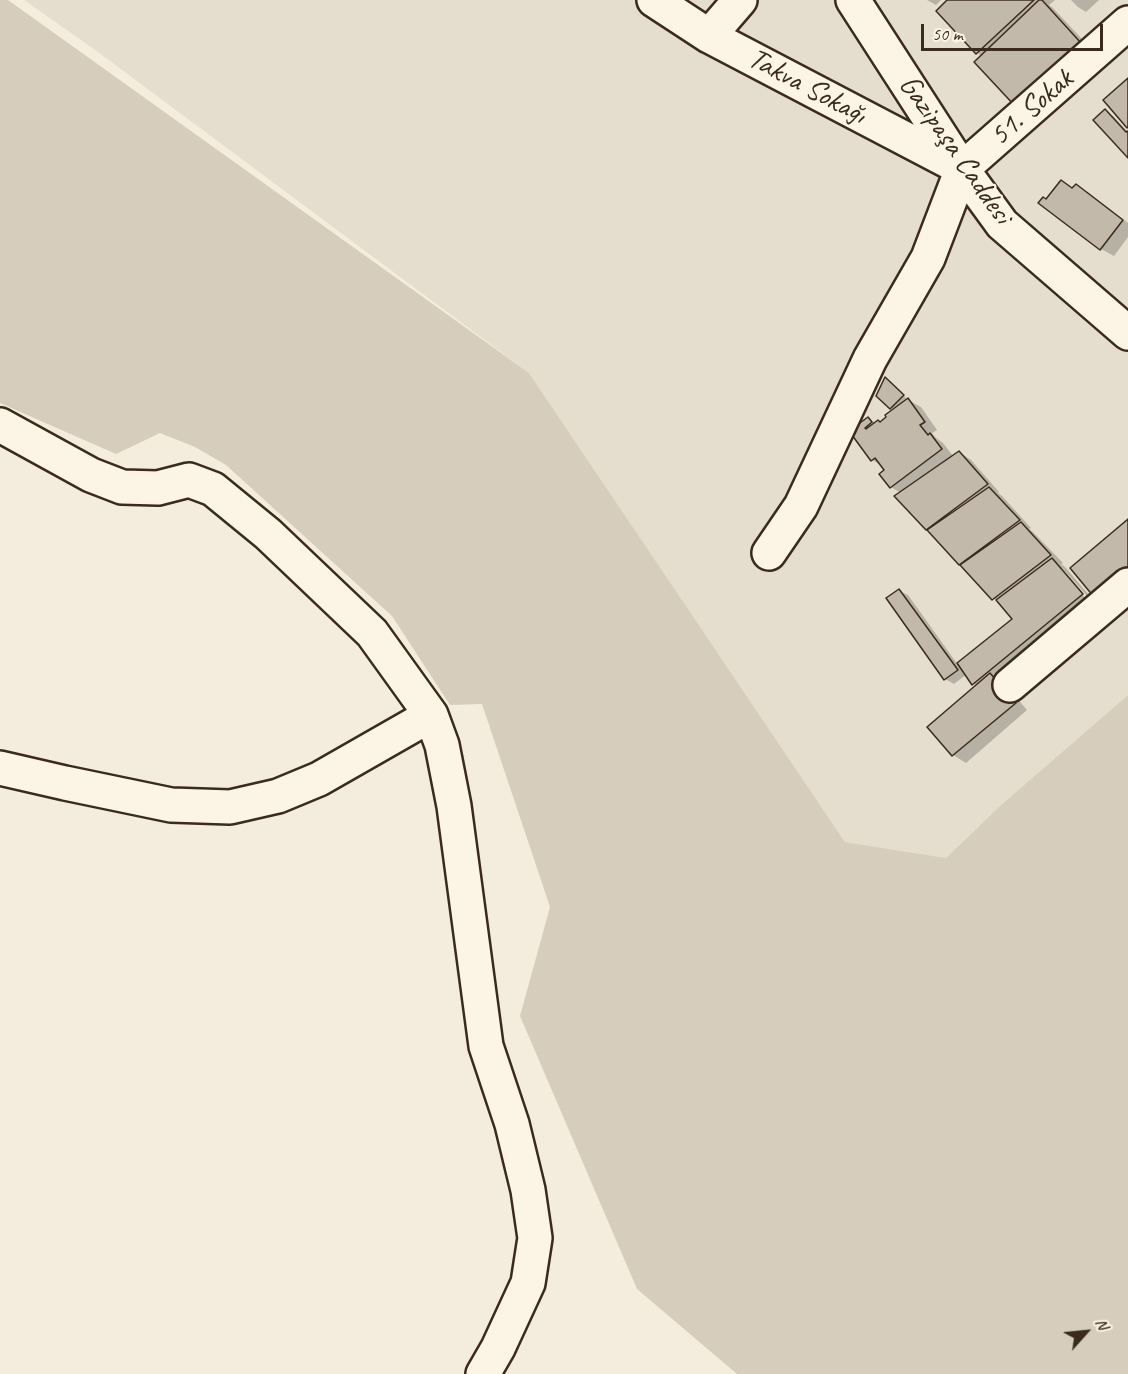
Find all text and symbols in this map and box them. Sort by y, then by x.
scale bar [924,12,1106,50]
text: 50 m [932,23,963,45]
street label: Takva Sokağı [742,41,872,133]
street label: 51. Sokak [983,62,1081,154]
street label: Gazipaşa Caddesi [891,69,1019,231]
north arrow [1056,1302,1116,1362]
text: N [1091,1315,1113,1333]

